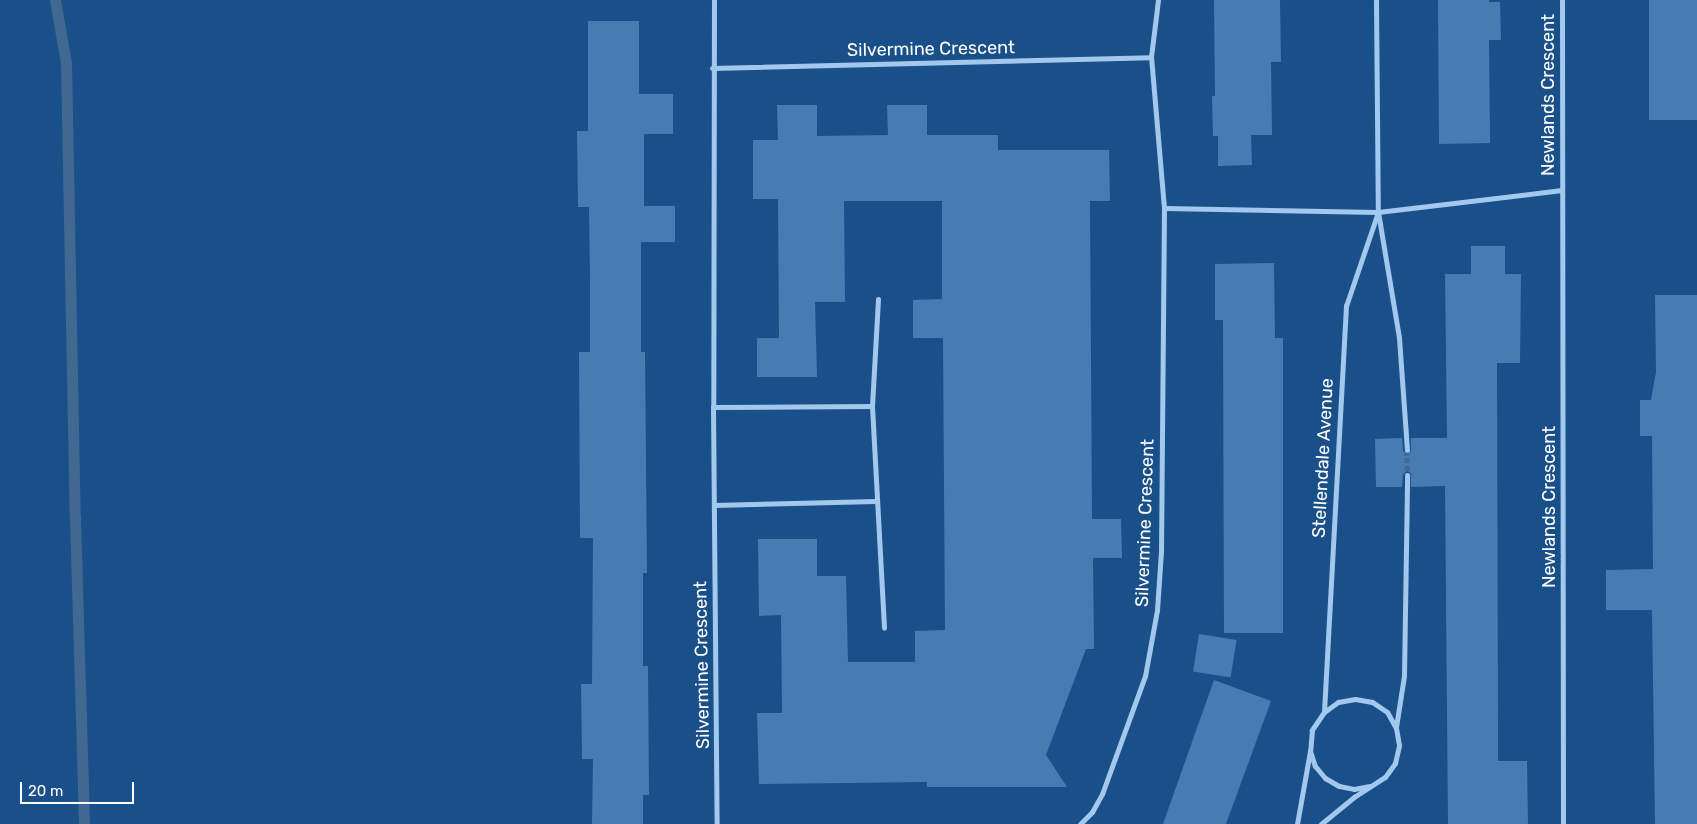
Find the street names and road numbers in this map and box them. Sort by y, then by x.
street label: Newlands Crescent [1537,14,1559,176]
street label: Silvermine Crescent [847,37,1015,61]
street label: Stellendale Avenue [1308,377,1338,539]
street label: Newlands Crescent [1538,426,1560,588]
street label: Silvermine Crescent [1131,439,1159,607]
street label: Silvermine Crescent [690,581,714,749]

